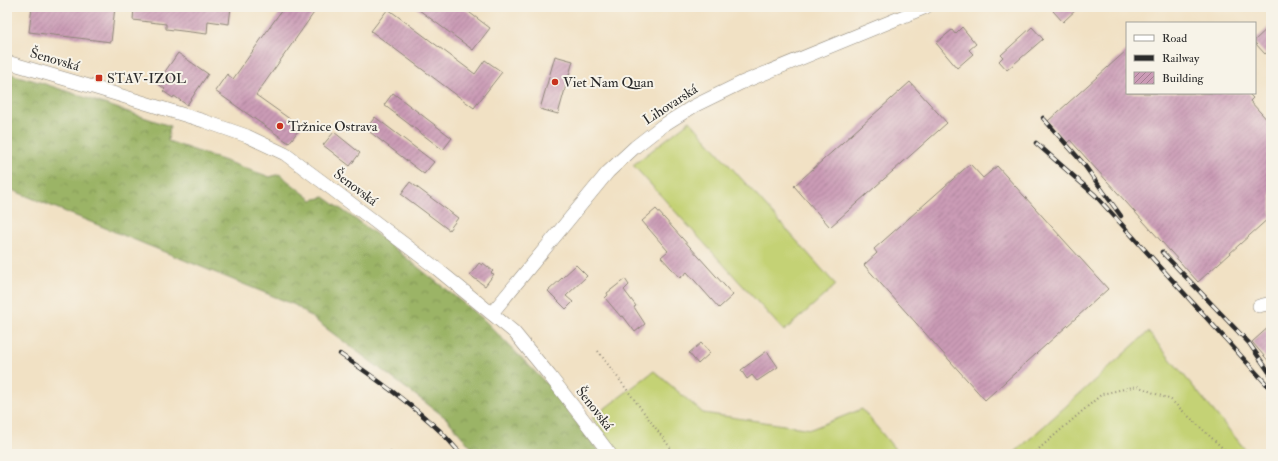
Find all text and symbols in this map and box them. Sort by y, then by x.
legend [1126,22,1256,94]
text: Road [1162,31,1187,46]
street label: Šenovská [28,43,82,75]
text: Railway [1162,51,1200,66]
place label: STAV-IZOL [107,70,186,87]
text: Building [1162,71,1205,86]
marker: STAV-IZOL [94,73,104,83]
place label: Viet Nam Quan [563,74,654,91]
marker: Viet Nam Quan [550,77,560,87]
street label: Lihovarská [640,80,701,128]
place label: Tržnice Ostrava [288,118,378,135]
marker: Tržnice Ostrava [275,121,285,131]
street label: Šenovská [330,165,382,210]
street label: Šenovská [572,383,618,434]

